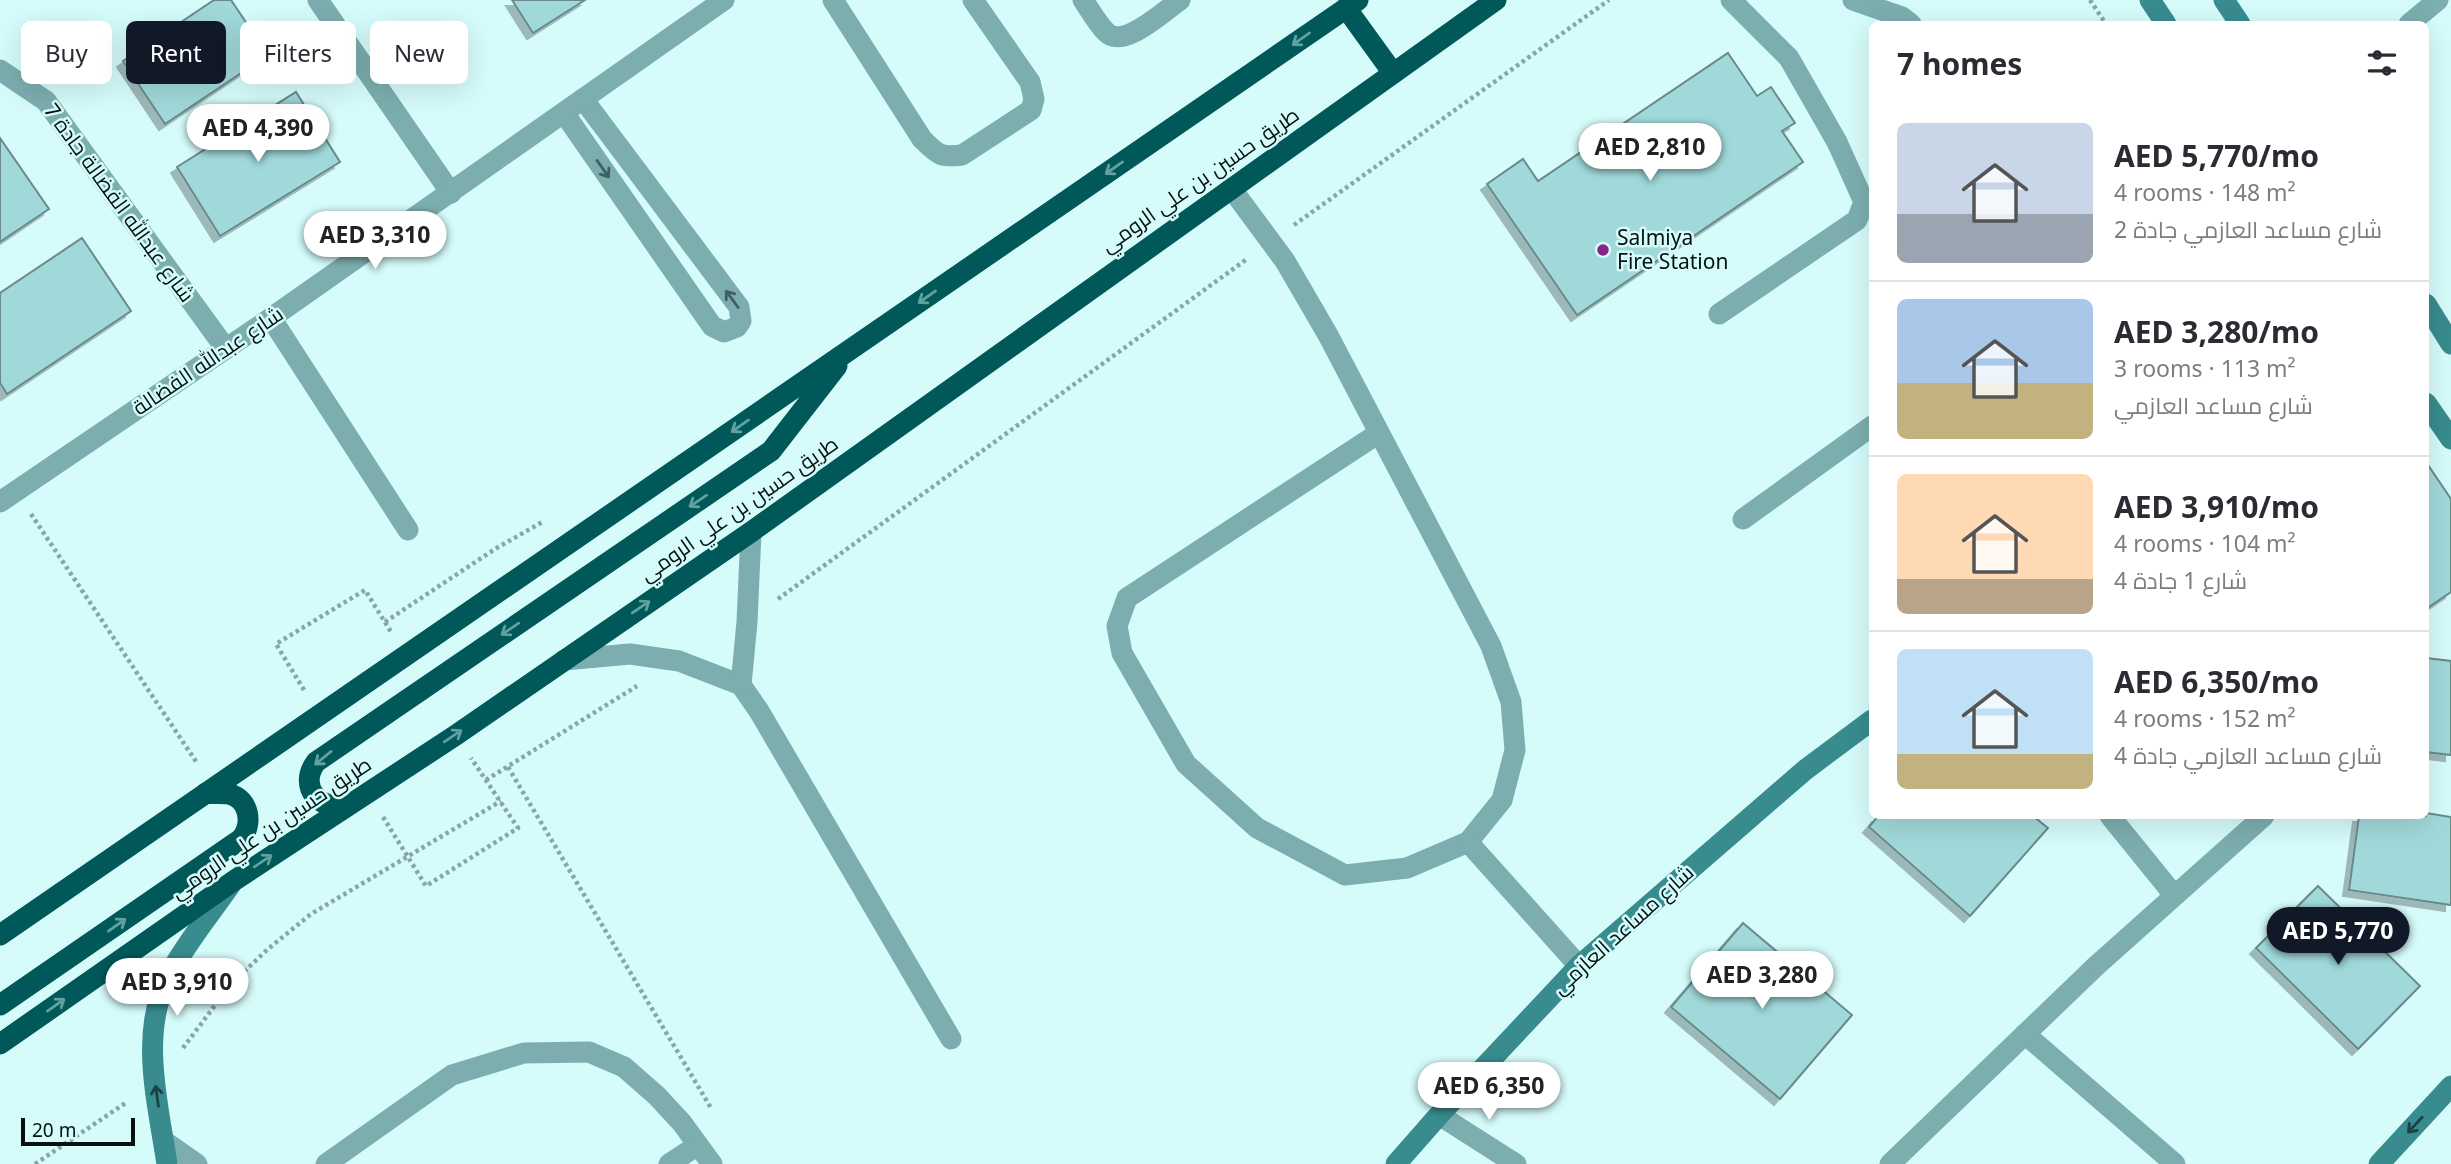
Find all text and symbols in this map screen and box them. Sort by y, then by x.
chip: Buy [21,21,112,84]
chip: Rent [126,21,226,84]
chip: Filters [240,21,356,84]
chip: New [370,21,468,84]
one-way arrow [1292,32,1311,46]
text: 7 homes [1897,43,2022,84]
icon: filters [2363,44,2401,82]
street label: شارع عبدالله الفضالة جادة 7 [37,97,201,308]
street label: طريق حسين بن علي الرومي [1095,100,1306,261]
pin: AED 4,390 [178,104,338,164]
text: AED 4,390 [203,111,313,143]
pin: AED 2,810 [1570,124,1730,183]
text: AED 2,810 [1595,130,1705,162]
text: AED 5,770/mo [2114,135,2319,176]
icon: home [1953,151,2037,235]
one-way arrow [596,159,610,178]
one-way arrow [1105,161,1124,175]
text: 4 rooms · 148 m² [2114,176,2296,208]
pin: AED 3,310 [295,212,455,271]
text: شارع مساعد العازمي جادة 2 [2114,213,2382,245]
text: AED 3,310 [320,218,430,250]
place label: Salmiya Fire Station [1617,223,1728,275]
marker: Salmiya Fire Station [1595,242,1611,258]
one-way arrow [725,290,739,309]
one-way arrow [918,290,937,304]
street label: شارع عبدالله الفضالة [127,299,289,422]
text: AED 3,280/mo [2114,311,2319,352]
icon: home [1953,327,2037,411]
text: 3 rooms · 113 m² [2114,352,2296,384]
text: شارع مساعد العازمي [2114,389,2313,421]
one-way arrow [730,419,750,433]
street label: طريق حسين بن علي الرومي [634,429,845,590]
text: AED 3,910/mo [2114,486,2319,527]
one-way arrow [689,494,708,508]
icon: home [1953,502,2037,586]
text: 4 rooms · 104 m² [2114,527,2296,559]
text: شارع 1 جادة 4 [2114,564,2247,596]
one-way arrow [631,600,650,614]
one-way arrow [501,622,520,636]
text: AED 6,350/mo [2114,661,2319,702]
icon: home [1953,677,2037,761]
text: 4 rooms · 152 m² [2114,702,2296,734]
one-way arrow [443,729,463,743]
text: شارع مساعد العازمي جادة 4 [2114,739,2382,771]
street label: طريق حسين بن علي الرومي [165,749,378,907]
one-way arrow [314,751,332,766]
one-way arrow [253,854,273,868]
street label: شارع مساعد العازمي [1546,858,1701,1003]
pin: AED 5,770 [2258,908,2418,967]
text: AED 5,770 [2283,914,2393,946]
one-way arrow [107,918,126,932]
pin: AED 3,280 [1682,951,1842,1011]
pin: AED 3,910 [97,958,257,1018]
text: AED 3,280 [1707,958,1817,990]
text: AED 3,910 [122,965,232,997]
one-way arrow [46,998,65,1012]
pin: AED 6,350 [1409,1062,1569,1122]
text: AED 6,350 [1434,1069,1544,1101]
one-way arrow [151,1086,164,1108]
scale bar [21,1115,135,1147]
one-way arrow [2407,1116,2423,1134]
text: 20 m [32,1117,76,1143]

